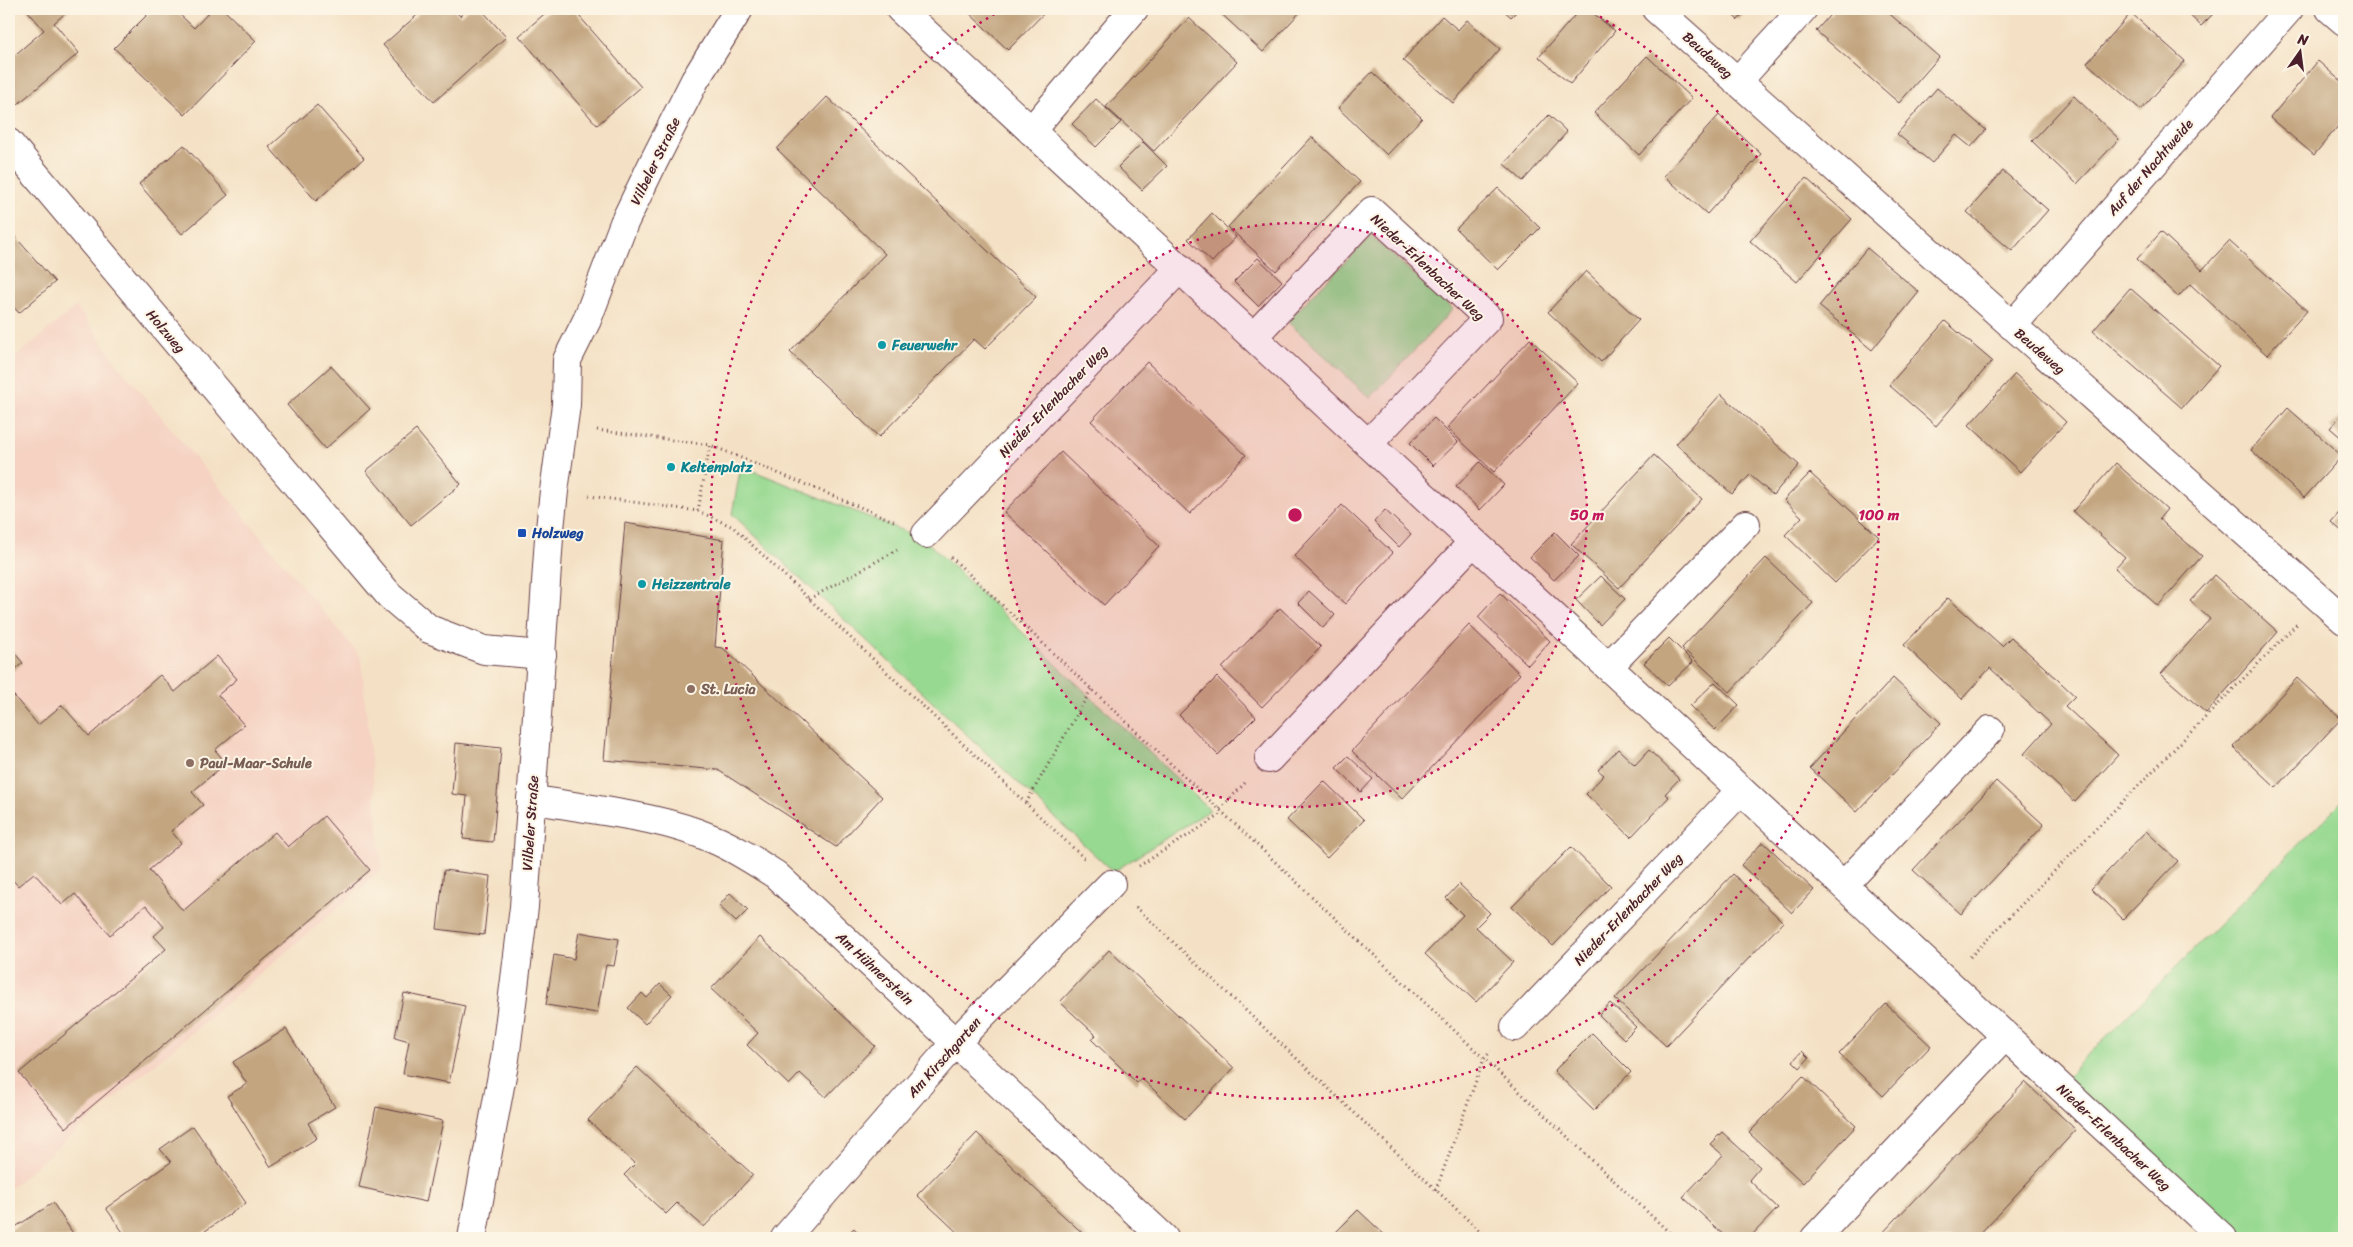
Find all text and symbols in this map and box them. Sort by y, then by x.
street label: Beudeweg [1676,25,1739,85]
text: N [2294,26,2311,53]
north arrow [2276,28,2326,78]
street label: Vilbeler Straße [623,113,688,210]
street label: Auf der Nachtweide [2100,113,2200,222]
street label: Nieder-Erlenbacher Weg [1365,207,1491,327]
street label: Holzweg [139,304,192,359]
street label: Beudeweg [2008,322,2071,381]
place label: Feuerwehr [891,333,958,358]
marker: Feuerwehr [876,339,888,351]
street label: Nieder-Erlenbacher Weg [992,339,1114,464]
place label: Keltenplatz [680,455,754,480]
marker: Keltenplatz [665,461,677,473]
text: 50 m [1570,502,1605,528]
text: 100 m [1859,502,1900,528]
centre of rings [1286,506,1304,524]
place label: Holzweg [531,521,585,546]
marker: Holzweg [516,527,528,539]
place label: Heizzentrale [651,572,731,597]
marker: Heizzentrale [636,578,648,590]
place label: St. Lucia [700,677,757,702]
marker: St. Lucia [685,683,697,695]
place label: Paul-Maar-Schule [200,751,312,776]
marker: Paul-Maar-Schule [184,757,196,769]
street label: Vilbeler Straße [515,775,546,872]
street label: Nieder-Erlenbacher Weg [1567,847,1689,972]
street label: Am Hühnerstein [829,925,920,1012]
street label: Am Kirschgarten [900,1011,988,1104]
street label: Nieder-Erlenbacher Weg [2051,1077,2177,1197]

